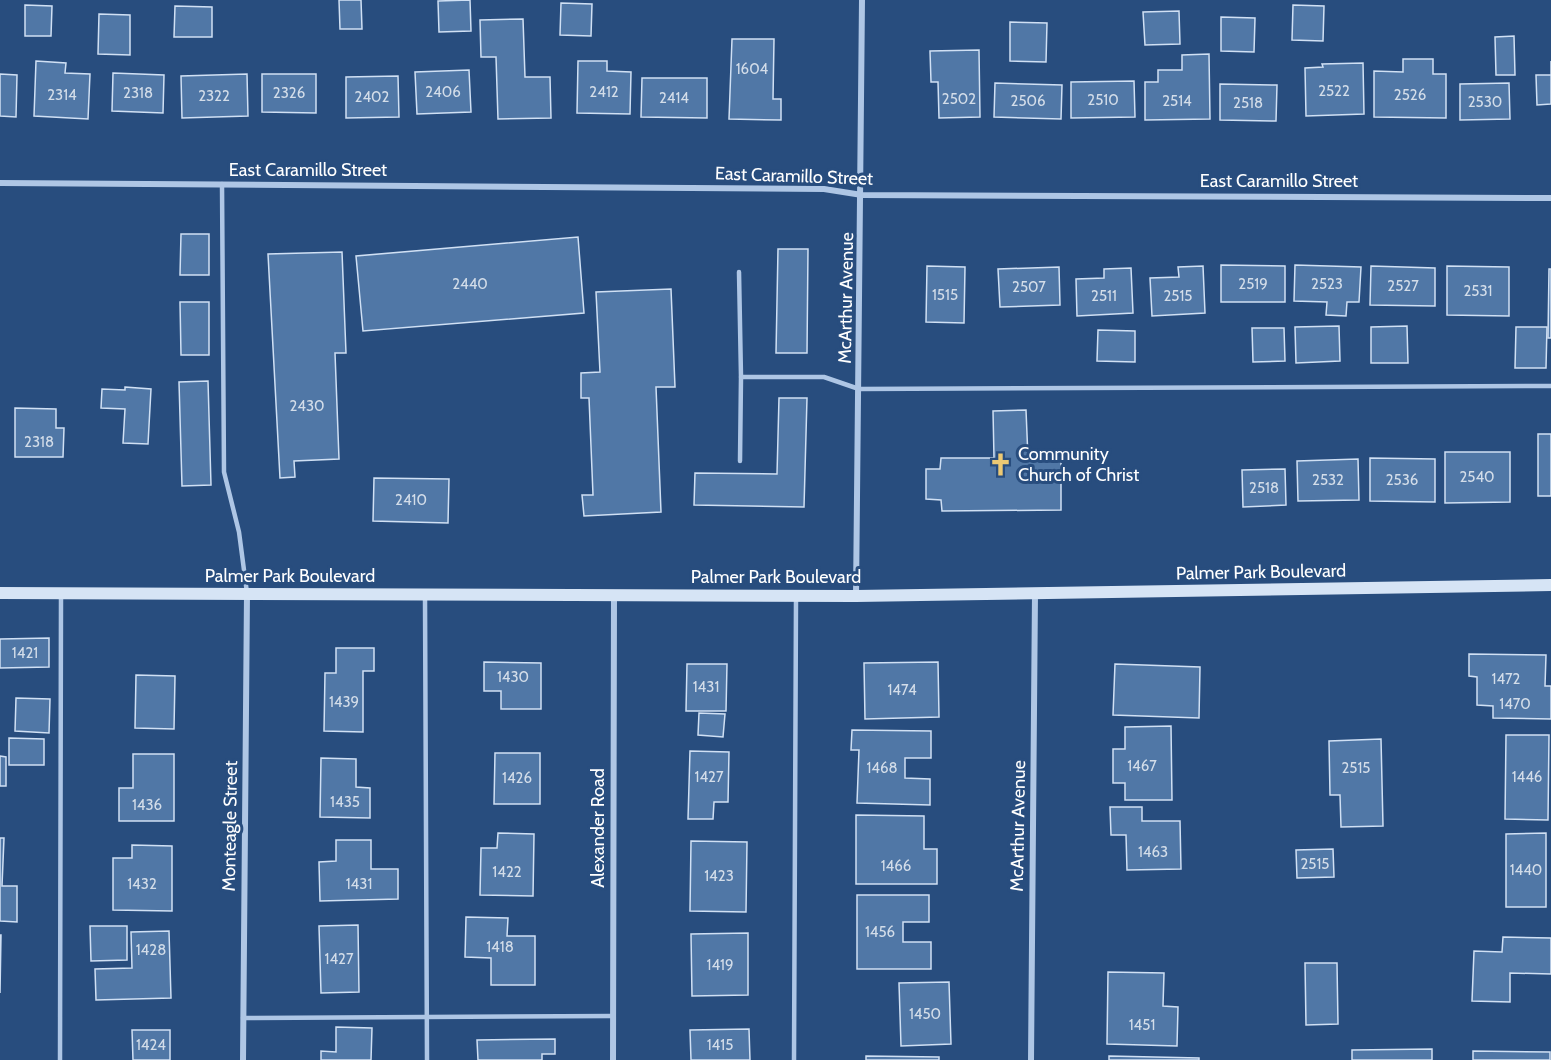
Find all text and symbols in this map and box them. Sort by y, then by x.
house number: 1604 [736,60,769,78]
house number: 2522 [1318,82,1350,100]
house number: 2406 [425,83,461,101]
house number: 2412 [589,83,619,101]
house number: 2318 [123,84,153,102]
house number: 2326 [273,84,305,102]
house number: 2314 [47,86,77,104]
house number: 2526 [1394,86,1426,104]
house number: 2322 [198,87,230,105]
house number: 2402 [355,88,390,106]
house number: 2414 [659,89,689,107]
house number: 2502 [942,90,976,108]
house number: 2510 [1087,91,1119,109]
house number: 2506 [1011,92,1045,110]
house number: 2514 [1162,92,1192,110]
house number: 2530 [1468,93,1502,111]
house number: 2518 [1233,94,1263,112]
street label: East Caramillo Street [229,159,387,181]
street label: East Caramillo Street [714,162,874,190]
street label: East Caramillo Street [1200,170,1358,192]
street label: McArthur Avenue [834,232,858,364]
house number: 2440 [452,275,488,293]
house number: 2519 [1238,275,1268,293]
house number: 2523 [1311,275,1343,293]
house number: 2527 [1387,277,1419,295]
house number: 2507 [1012,278,1046,296]
house number: 2531 [1464,282,1492,300]
house number: 1515 [932,286,958,304]
house number: 2511 [1091,287,1117,305]
house number: 2515 [1164,287,1192,305]
house number: 2430 [289,397,325,415]
house number: 2318 [24,433,54,451]
place label: Community Church of Christ [1018,443,1139,486]
church icon: Community Church of Christ [987,451,1013,477]
house number: 2540 [1459,468,1495,486]
house number: 2532 [1312,471,1344,489]
house number: 2536 [1386,471,1418,489]
house number: 2518 [1249,479,1279,497]
house number: 2410 [395,491,427,509]
street label: Palmer Park Boulevard [1176,560,1346,584]
street label: Palmer Park Boulevard [205,565,375,587]
street label: Palmer Park Boulevard [691,566,861,588]
house number: 1421 [12,644,38,662]
house number: 1430 [497,668,529,686]
house number: 1472 [1492,670,1521,688]
house number: 1431 [693,678,719,696]
house number: 1474 [887,681,917,699]
house number: 1439 [329,693,359,711]
house number: 1470 [1499,695,1531,713]
house number: 1467 [1127,757,1157,775]
house number: 1468 [866,759,898,777]
house number: 2515 [1342,759,1370,777]
street label: Monteagle Street [218,760,242,892]
street label: McArthur Avenue [1006,760,1030,892]
street label: Alexander Road [587,768,609,888]
house number: 1427 [695,768,724,786]
house number: 1446 [1512,768,1542,786]
house number: 1426 [502,769,532,787]
house number: 1435 [330,793,360,811]
house number: 1436 [132,796,162,814]
house number: 1463 [1138,843,1168,861]
house number: 2515 [1301,855,1329,873]
house number: 1466 [881,857,911,875]
house number: 1440 [1510,861,1542,879]
house number: 1422 [492,863,522,881]
house number: 1423 [704,867,734,885]
house number: 1432 [127,875,157,893]
house number: 1431 [346,875,372,893]
house number: 1456 [865,923,895,941]
house number: 1418 [486,938,514,956]
house number: 1428 [136,941,166,959]
house number: 1427 [325,950,354,968]
house number: 1419 [707,956,733,974]
house number: 1450 [909,1005,941,1023]
house number: 1451 [1129,1016,1155,1034]
house number: 1424 [136,1036,166,1054]
house number: 1415 [707,1036,733,1054]

